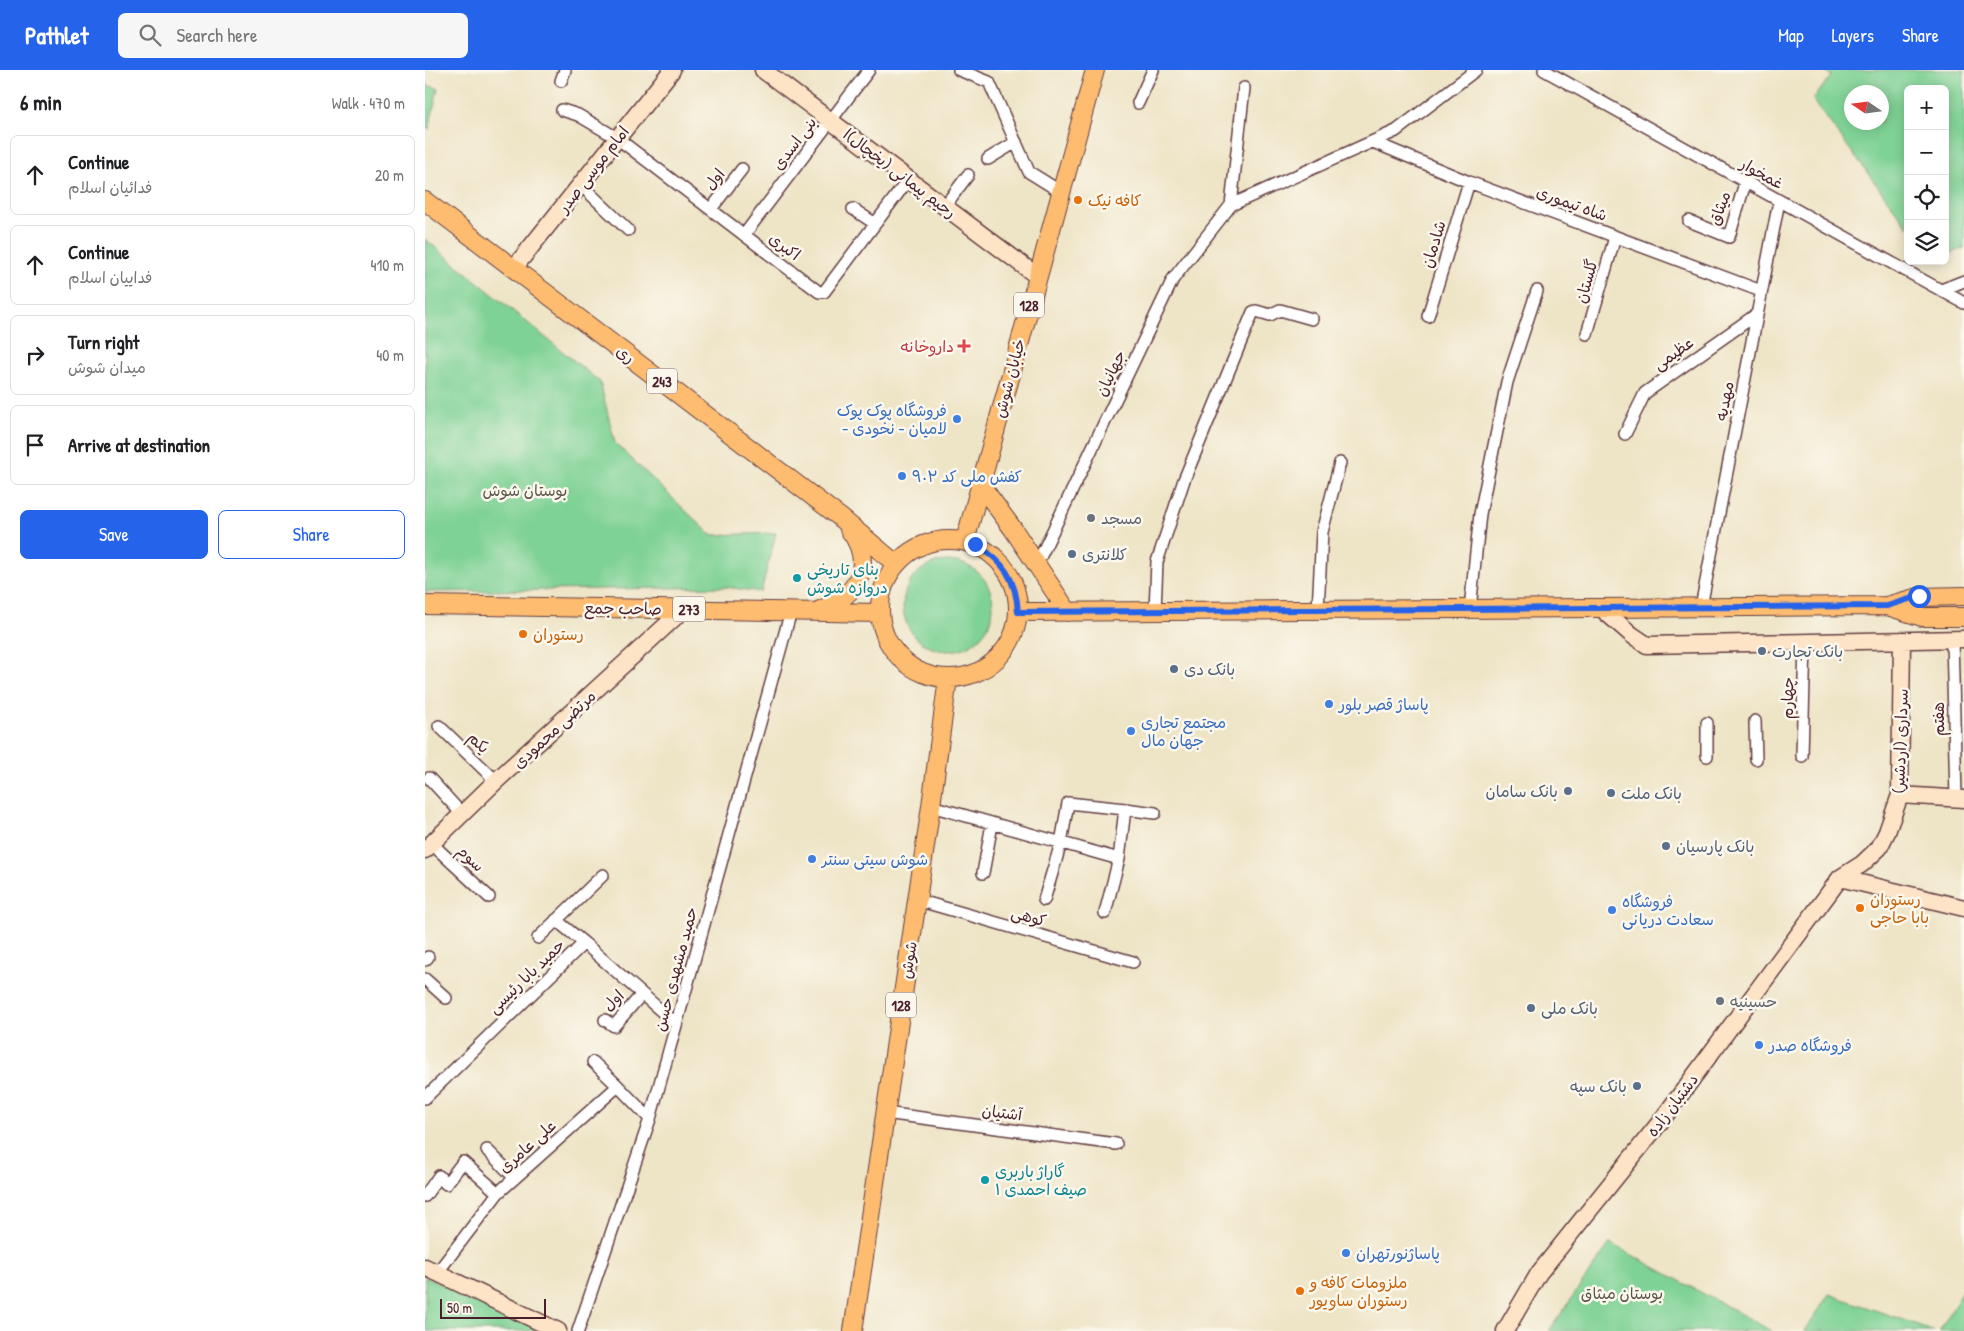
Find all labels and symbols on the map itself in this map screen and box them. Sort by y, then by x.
north arrow [1844,85,1889,130]
street label: بنی اسدی [767,112,821,174]
street label: امام موسی صدر [551,121,635,220]
street label: رحیم پیمانی (یخچال)ا [838,123,961,224]
street label: غمخوار [1735,152,1788,194]
street label: اول [699,163,729,195]
street label: شاه تیموری [1534,180,1610,226]
street label: میثاق [1702,188,1736,228]
place label: کافه نیک [1088,189,1142,211]
marker: کافه نیک [1072,194,1084,206]
street label: شادمان [1415,218,1451,270]
street label: اکبری [765,227,805,265]
street label: گلستان [1569,256,1603,306]
road number: 128 [1014,292,1044,318]
street label: عظیمی [1648,331,1698,375]
place label: داروخانه [901,335,954,357]
street label: خیابان شوش [988,336,1030,420]
street label: ری [612,340,640,368]
marker: داروخانه [958,340,970,352]
street label: جهانیان [1089,346,1131,400]
road number: 243 [647,368,677,394]
street label: مهدیه [1709,379,1739,423]
place label: فروشگاه پوک پوک - لاميان - نخودی [837,399,947,439]
marker: فروشگاه پوک پوک - لاميان - نخودی [951,413,963,425]
place label: کفش ملی کد ۹۰۲ [912,465,1022,487]
marker: کفش ملی کد ۹۰۲ [896,470,908,482]
park label: بوستان شوش [482,479,568,501]
place label: مسجد [1101,507,1142,529]
marker: مسجد [1085,512,1097,524]
route end [964,533,987,556]
place label: کلانتری [1082,543,1127,565]
marker: کلانتری [1066,548,1078,560]
place label: بنای تاریخی دروازه شوش [807,558,888,598]
marker: بنای تاریخی دروازه شوش [791,572,803,584]
route start [1908,585,1931,608]
street label: صاحب جمع [584,596,662,621]
road number: 273 [673,596,705,622]
place label: رستوران [533,623,584,645]
marker: رستوران [517,628,529,640]
place label: بانک تجارت [1772,640,1843,662]
marker: بانک تجارت [1756,645,1768,657]
place label: بانک دی [1184,658,1235,680]
marker: بانک دی [1168,663,1180,675]
street label: چهارم [1776,677,1800,719]
street label: مرتضی محمودی [508,685,600,773]
street label: سرداری (اردشیر) [1887,688,1913,794]
place label: پاساژ قصر بلور [1337,693,1429,715]
marker: پاساژ قصر بلور [1323,698,1335,710]
street label: هفتم [1927,702,1951,736]
place label: مجتمع تجاری جهان مال [1141,711,1226,751]
marker: مجتمع تجاری جهان مال [1125,725,1137,737]
street label: یکم [462,726,495,759]
place label: بانک سامان [1486,780,1558,802]
place label: بانک ملت [1621,782,1682,804]
marker: بانک سامان [1562,785,1574,797]
marker: بانک ملت [1605,787,1617,799]
place label: بانک پارسیان [1676,835,1754,857]
street label: سوم [451,840,490,878]
marker: بانک پارسیان [1660,840,1672,852]
place label: شوش سیتی سنتر [820,848,928,870]
marker: شوش سیتی سنتر [806,853,818,865]
place label: رستوران بابا حاجی [1870,888,1929,928]
place label: فروشگاه سعادت دریانی [1622,890,1714,930]
street label: کوهی [1009,901,1049,932]
marker: رستوران بابا حاجی [1854,902,1866,914]
street label: حمید مشهدی حسن [648,904,702,1034]
marker: فروشگاه سعادت دریانی [1606,904,1618,916]
street label: حمید بابا رئیسی [483,934,569,1018]
street label: شوش [894,940,922,980]
street label: اول [597,984,629,1016]
place label: حسینیه [1730,990,1777,1012]
road number: 128 [886,992,916,1018]
marker: حسینیه [1714,995,1726,1007]
place label: بانک ملی [1541,997,1598,1019]
marker: بانک ملی [1525,1002,1537,1014]
place label: فروشگاه صدر [1767,1034,1852,1056]
marker: فروشگاه صدر [1753,1039,1765,1051]
street label: دشتبان زاده [1641,1069,1703,1141]
place label: بانک سپه [1570,1075,1627,1097]
marker: بانک سپه [1631,1080,1643,1092]
street label: آشتیان [981,1099,1025,1126]
street label: علی عامری [493,1114,561,1178]
place label: گاراژ باربری صیف احمدی ۱ [995,1160,1087,1200]
marker: گاراژ باربری صیف احمدی ۱ [979,1174,991,1186]
place label: پاساژنورتهران [1356,1242,1440,1264]
marker: پاساژنورتهران [1340,1247,1352,1259]
place label: ملزومات کافه و رستوران ساویور [1308,1271,1408,1311]
park label: بوستان میثاق [1581,1282,1663,1304]
marker: ملزومات کافه و رستوران ساویور [1294,1285,1306,1297]
scale bar [440,1296,546,1319]

